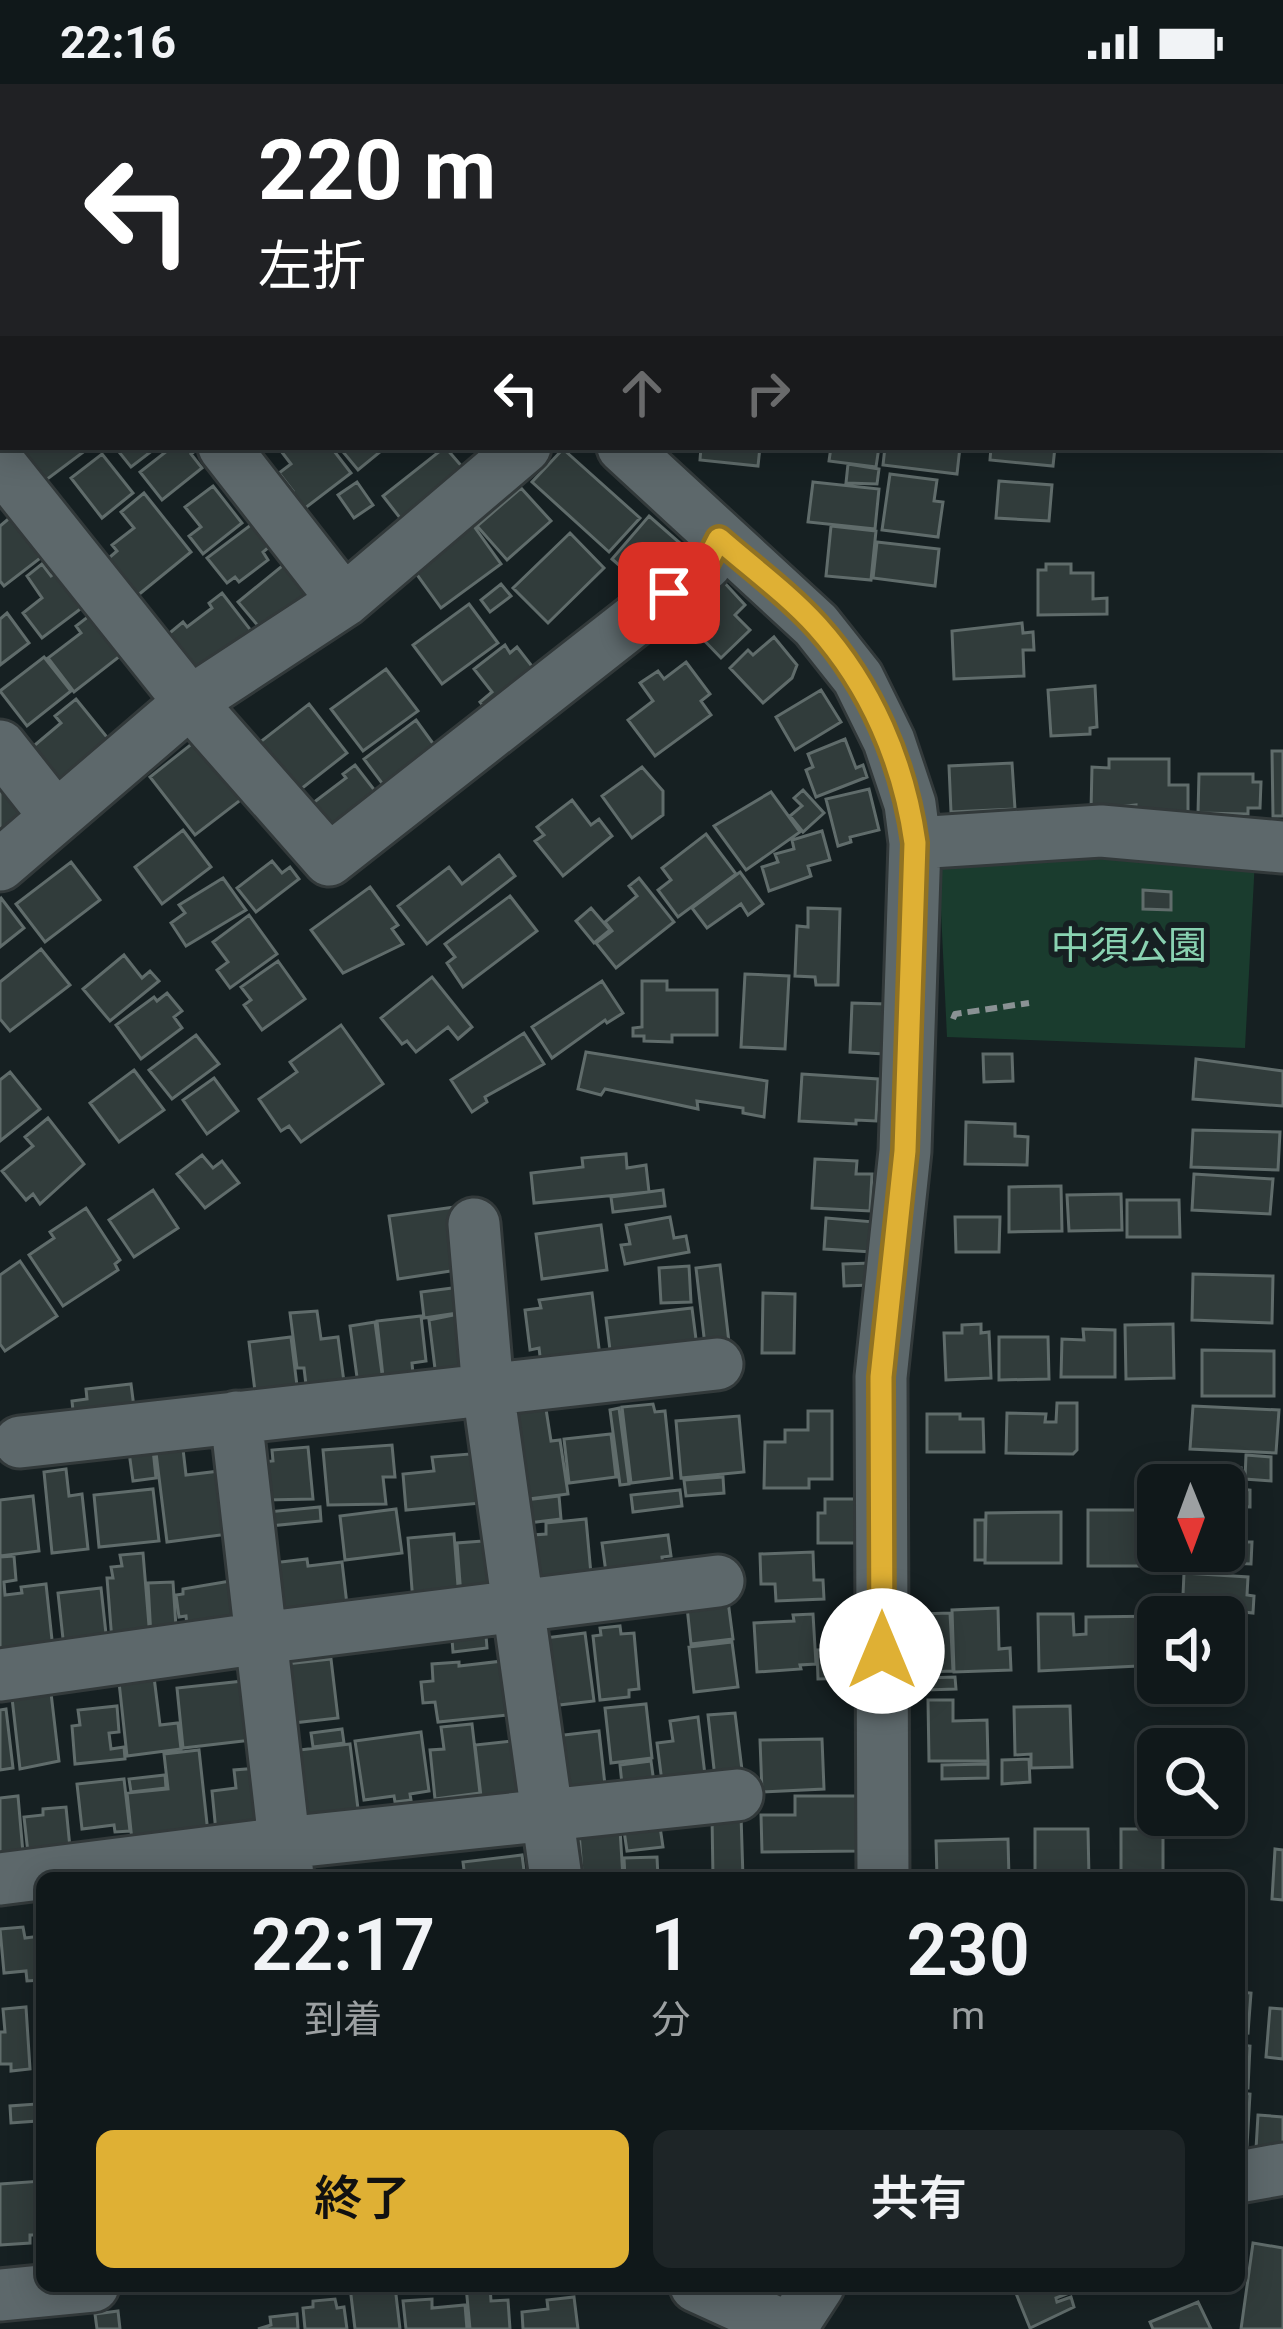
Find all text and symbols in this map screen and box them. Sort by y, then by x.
text: 22:16 [60,16,176,69]
text: 220 m [258,121,496,220]
icon: left [60,132,216,288]
text: 左折 [258,235,366,298]
icon: left [483,360,549,426]
icon: ahead [609,360,675,426]
icon: right [735,360,801,426]
pin [618,542,720,644]
icon: arrive [636,560,702,626]
park label: 中須公園 [1051,923,1207,969]
north arrow [1137,1464,1245,1572]
map controls [1137,1464,1245,1836]
position arrow [819,1588,945,1714]
button: sound [1137,1596,1245,1704]
button: search [1137,1728,1245,1836]
text: 22:17 [251,1903,435,1988]
text: 1 [650,1903,691,1988]
text: 230 [906,1908,1030,1993]
text: m [951,1993,985,2039]
text: 到着 [304,1997,382,2043]
text: 分 [651,1997,690,2043]
button: 終了 [96,2130,629,2268]
button: 共有 [653,2130,1185,2268]

